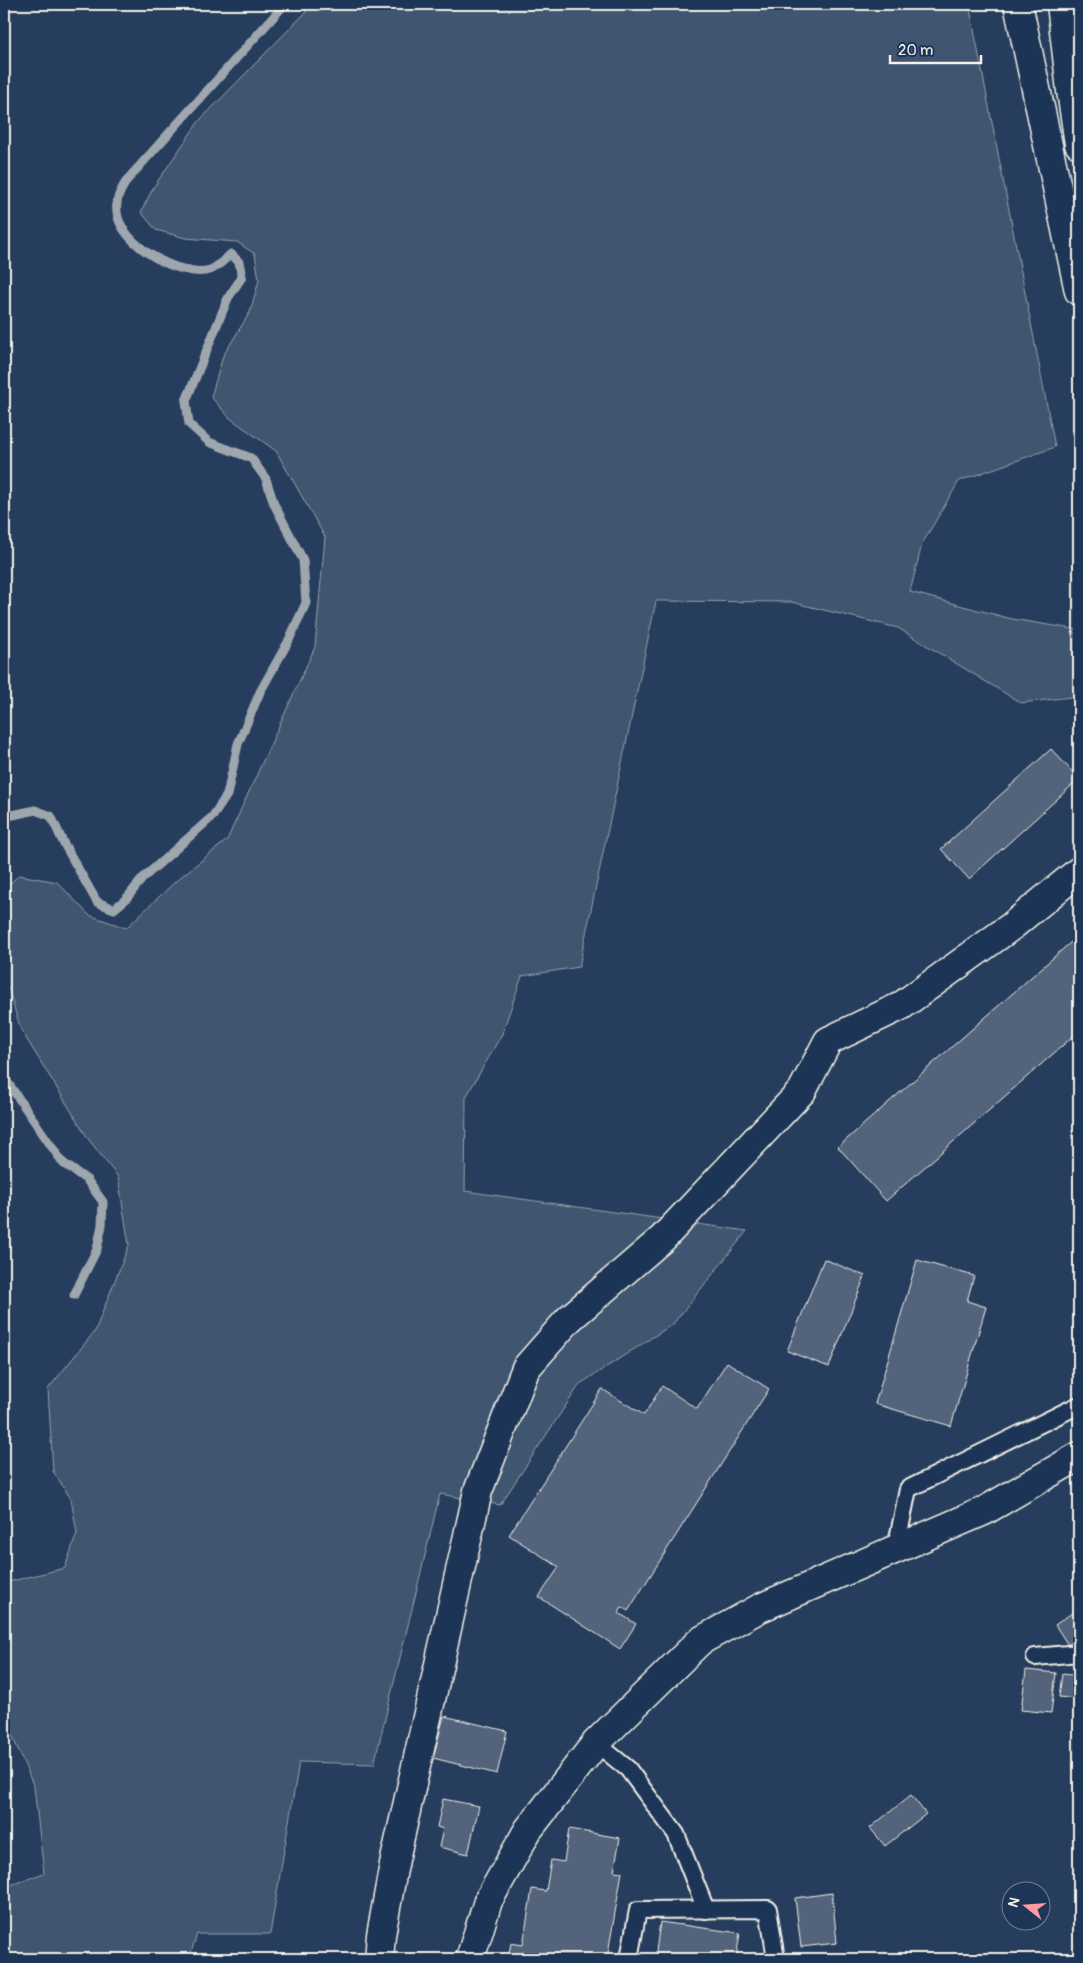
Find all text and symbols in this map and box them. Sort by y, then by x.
scale bar [890,32,982,64]
text: 20 m [898,41,933,60]
north arrow [1000,1880,1050,1930]
text: N [1005,1895,1024,1909]

